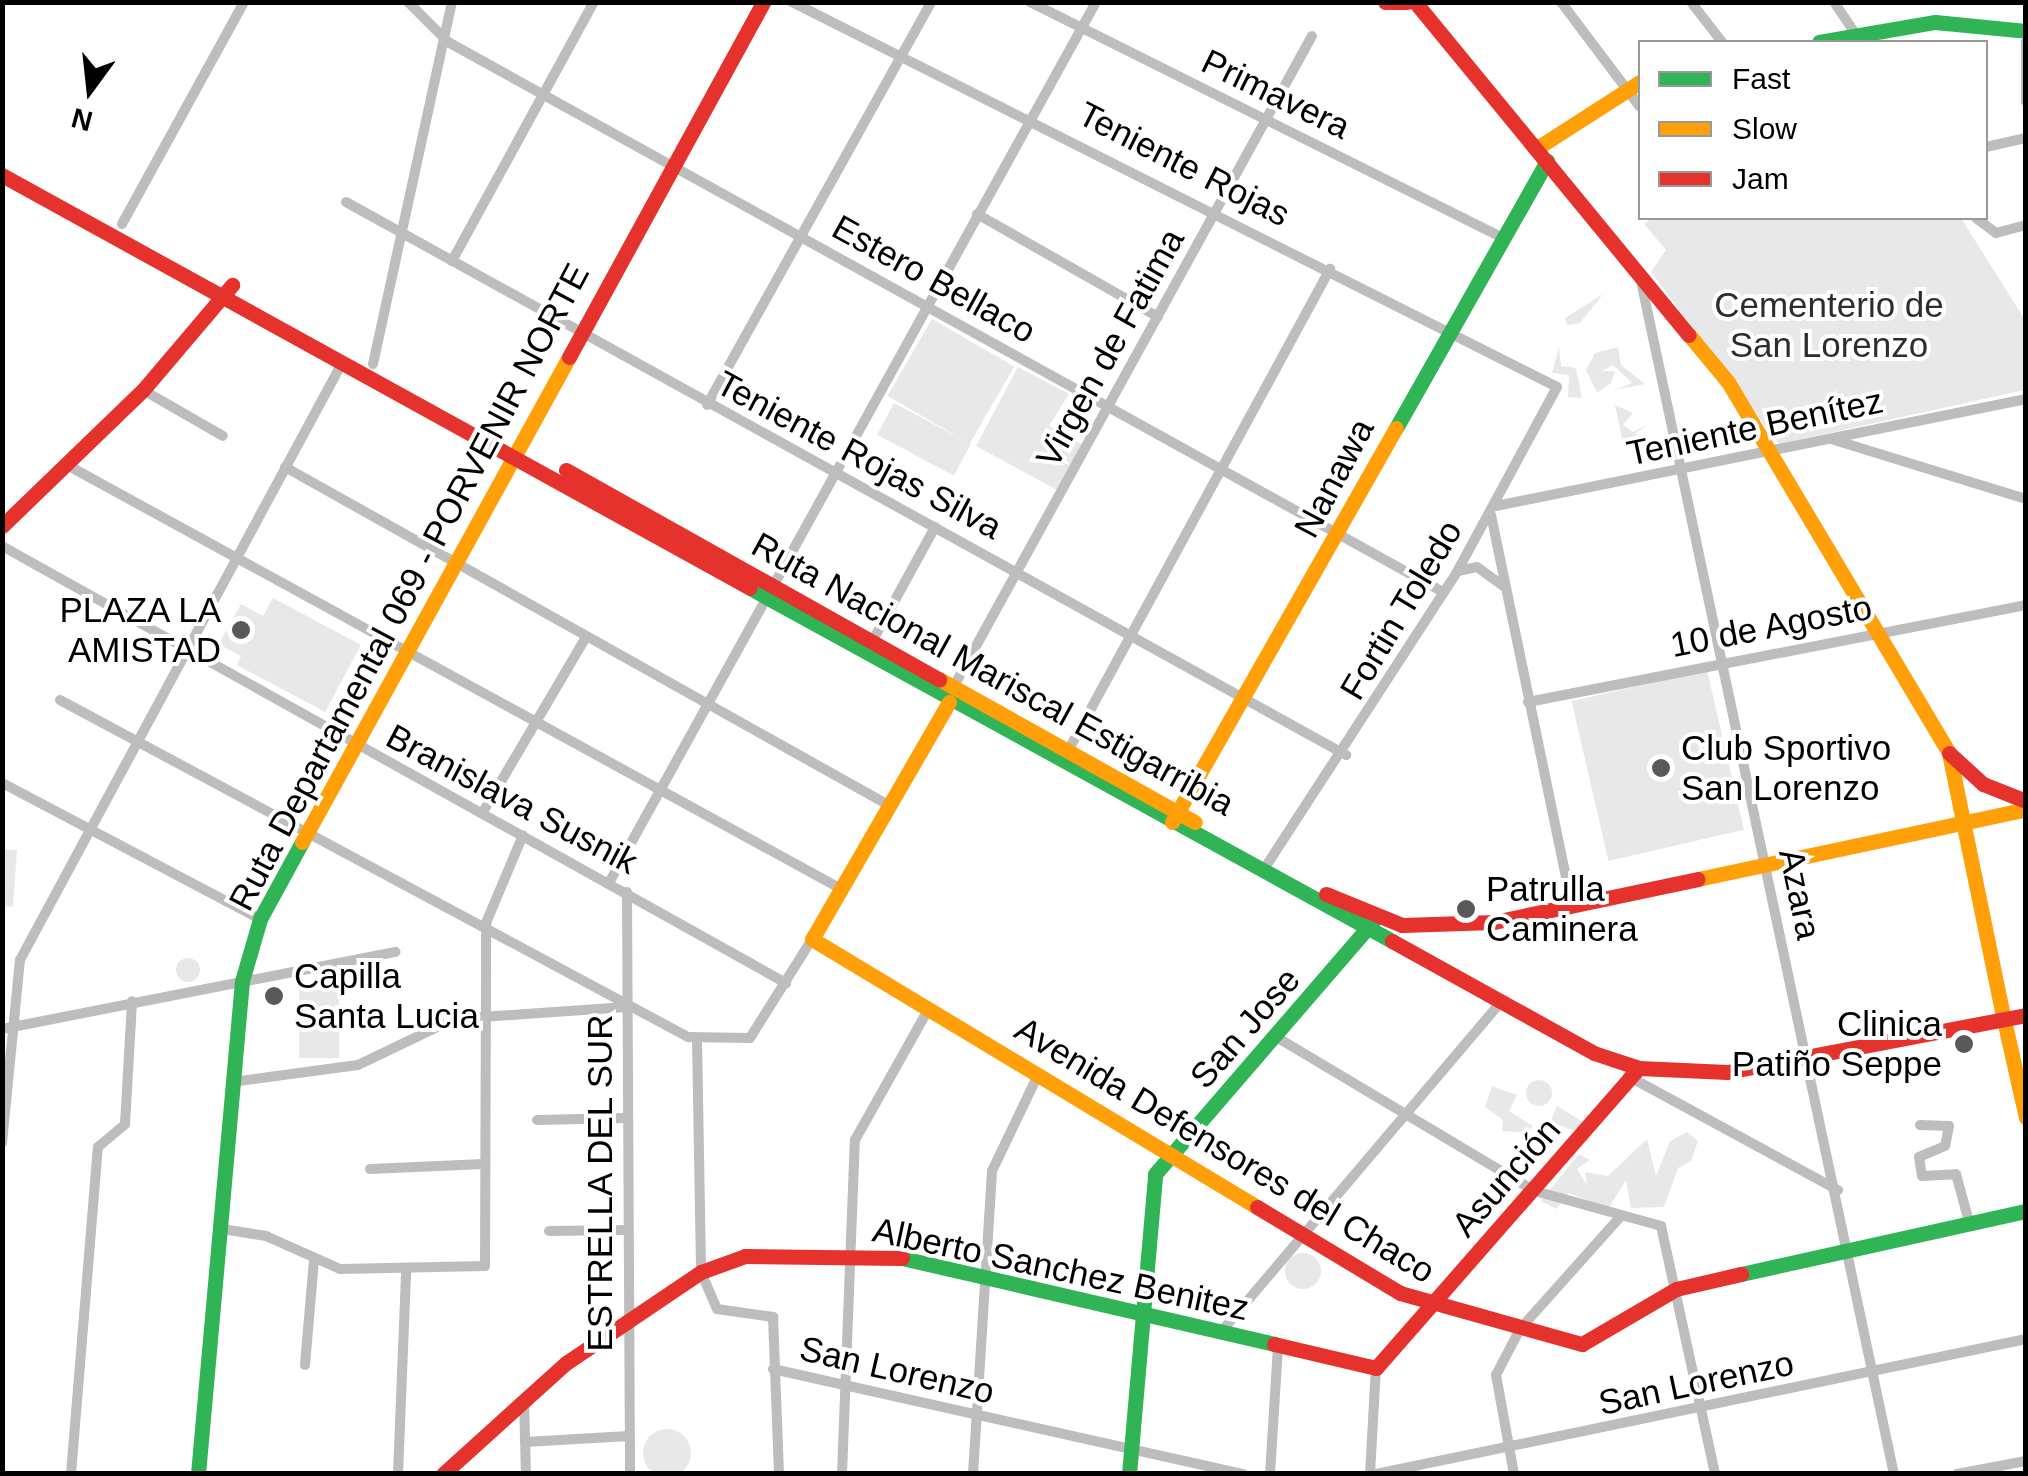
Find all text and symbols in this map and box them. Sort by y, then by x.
north arrow [40,40,140,140]
street label: Primavera [1195,40,1357,148]
legend [1638,40,1988,220]
text: Fast [1732,62,1790,95]
street label: Teniente Rojas [1071,93,1297,235]
text: N [68,102,96,137]
text: Slow [1732,112,1797,145]
text: Jam [1732,162,1789,195]
street label: Estero Bellaco [825,206,1043,352]
street label: Virgen de Fatima [1027,222,1193,474]
street label: Ruta Departamental 069 - PORVENIR NORTE [220,257,598,917]
park label: Cementerio de San Lorenzo [1714,284,1944,366]
street label: Teniente Rojas Silva [709,362,1009,548]
street label: Teniente Benítez [1623,379,1887,475]
street label: Nanawa [1285,411,1383,545]
street label: Fortin Toledo [1331,512,1471,708]
street label: Ruta Nacional Mariscal Estigarribia [745,524,1241,824]
street label: 10 de Agosto [1666,586,1876,666]
place label: PLAZA LA AMISTAD [58,589,221,671]
marker: PLAZA LA AMISTAD [230,619,252,641]
street label: Branislava Susnik [379,715,645,883]
place label: Club Sportivo San Lorenzo [1681,727,1891,809]
marker: Club Sportivo San Lorenzo [1650,757,1672,779]
street label: Azara [1770,845,1830,943]
place label: Patrulla Caminera [1486,868,1638,950]
marker: Patrulla Caminera [1455,898,1477,920]
place label: Capilla Santa Lucia [294,955,479,1037]
street label: San Jose [1181,959,1309,1097]
marker: Capilla Santa Lucia [263,985,285,1007]
place label: Clinica Patiño Seppe [1732,1003,1942,1085]
street label: Avenida Defensores del Chaco [1008,1008,1442,1292]
street label: ESTRELLA DEL SUR [579,1013,621,1353]
marker: Clinica Patiño Seppe [1951,1031,1977,1057]
street label: Asunción [1443,1109,1569,1245]
street label: Alberto Sanchez Benitez [869,1209,1253,1329]
street label: San Lorenzo [796,1327,998,1413]
street label: San Lorenzo [1595,1342,1797,1424]

